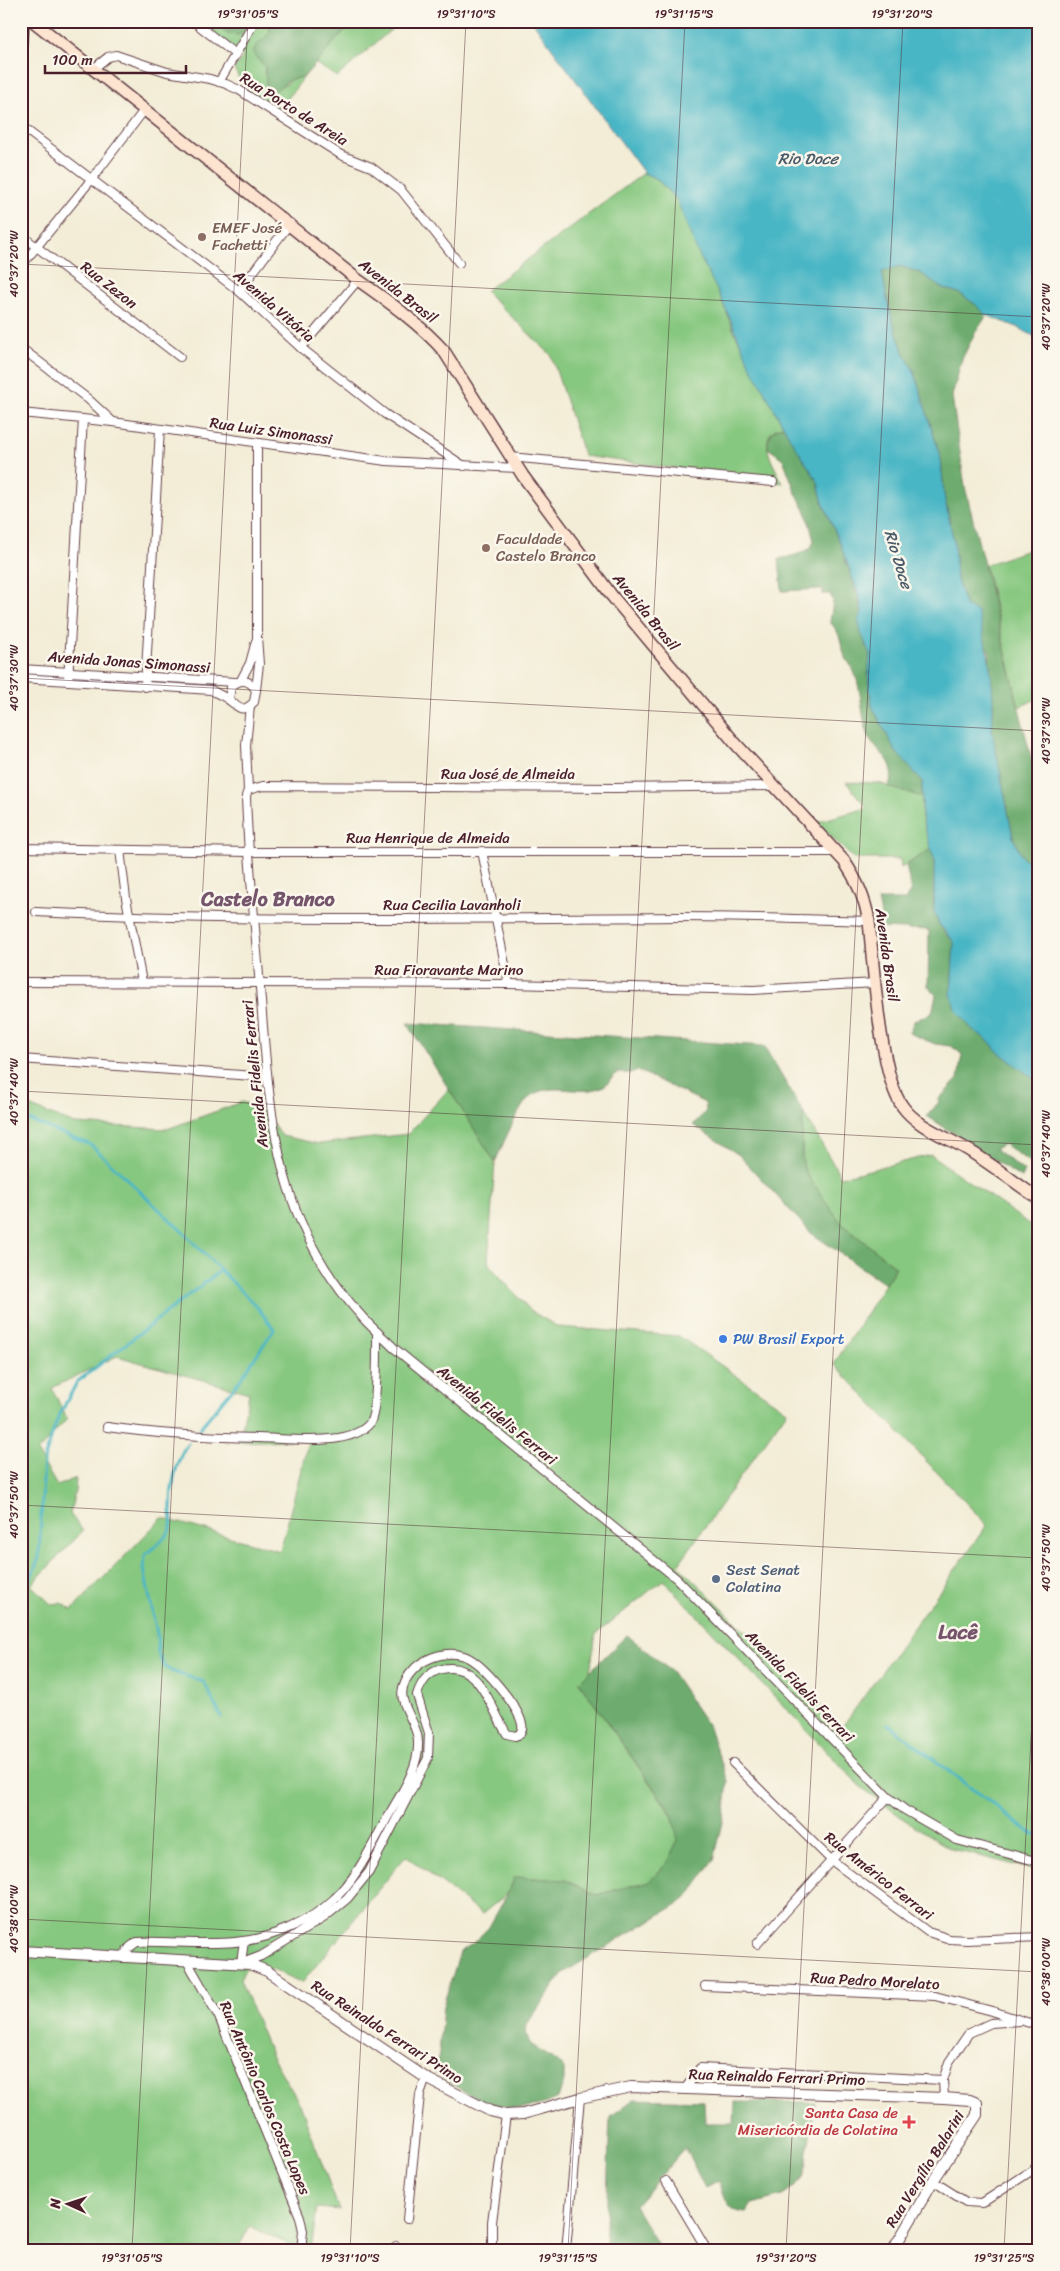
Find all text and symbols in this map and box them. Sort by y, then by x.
text: 19°31'05"S [217,3,279,25]
text: 19°31'10"S [436,3,496,25]
text: 19°31'15"S [655,3,714,25]
text: 19°31'20"S [872,3,933,25]
scale bar [45,42,186,74]
text: 100 m [52,47,93,73]
street label: Rua Porto de Areia [235,65,354,153]
water label: Rio Doce [778,144,840,173]
place label: EMEF José Fachetti [212,215,283,258]
text: 40°37'20"W [3,230,25,297]
marker: EMEF José Fachetti [196,231,208,243]
street label: Avenida Brasil [352,251,444,331]
street label: Rua Zezon [75,254,143,316]
street label: Avenida Vitória [227,262,321,349]
text: 40°37'20"W [1035,283,1057,350]
street label: Rua Luiz Simonassi [208,410,335,453]
place label: Faculdade Castelo Branco [496,526,596,569]
water label: Rio Doce [876,526,922,594]
marker: Faculdade Castelo Branco [480,542,492,554]
street label: Avenida Brasil [606,566,686,657]
street label: Avenida Jonas Simonassi [46,643,212,681]
text: 40°37'30"W [3,644,25,711]
text: 40°37'30"W [1035,697,1057,764]
street label: Rua José de Almeida [441,761,575,787]
street label: Rua Henrique de Almeida [346,825,510,851]
district label: Castelo Branco [200,882,335,917]
street label: Rua Cecilia Lavanholi [383,892,522,918]
street label: Avenida Brasil [867,905,907,1004]
street label: Rua Fioravante Marino [375,957,524,983]
street label: Avenida Fidelis Ferrari [234,998,276,1150]
text: 40°37'40"W [3,1058,25,1126]
text: 40°37'40"W [1035,1110,1057,1178]
place label: PW Brasil Export [733,1326,845,1352]
marker: PW Brasil Export [717,1333,729,1345]
street label: Avenida Fidelis Ferrari [430,1358,564,1472]
text: 40°37'50"W [3,1471,25,1539]
text: 40°37'50"W [1035,1524,1057,1592]
place label: Sest Senat Colatina [726,1557,800,1600]
marker: Sest Senat Colatina [710,1573,722,1585]
district label: Lacê [938,1615,978,1650]
street label: Avenida Fidelis Ferrari [738,1623,862,1749]
street label: Rua Américo Ferrari [819,1825,940,1928]
text: 40°38'00"W [3,1884,25,1953]
text: 40°38'00"W [1035,1937,1057,2006]
street label: Rua Pedro Morelato [810,1965,941,1997]
street label: Rua Reinaldo Ferrari Primo [306,1973,468,2091]
street label: Rua Antônio Carlos Costa Lopes [212,1997,318,2199]
street label: Rua Reinaldo Ferrari Primo [688,2061,866,2093]
place label: Santa Casa de Misericórdia de Colatina [738,2100,898,2143]
street label: Rua Vergílio Balarini [878,2105,972,2233]
marker: Santa Casa de Misericórdia de Colatina [902,2115,916,2129]
north arrow [42,2178,92,2228]
text: N [43,2198,68,2210]
text: 19°31'05"S [101,2247,163,2269]
text: 19°31'10"S [320,2247,380,2269]
text: 19°31'15"S [539,2247,598,2269]
text: 19°31'20"S [756,2247,817,2269]
text: 19°31'25"S [974,2247,1035,2269]

